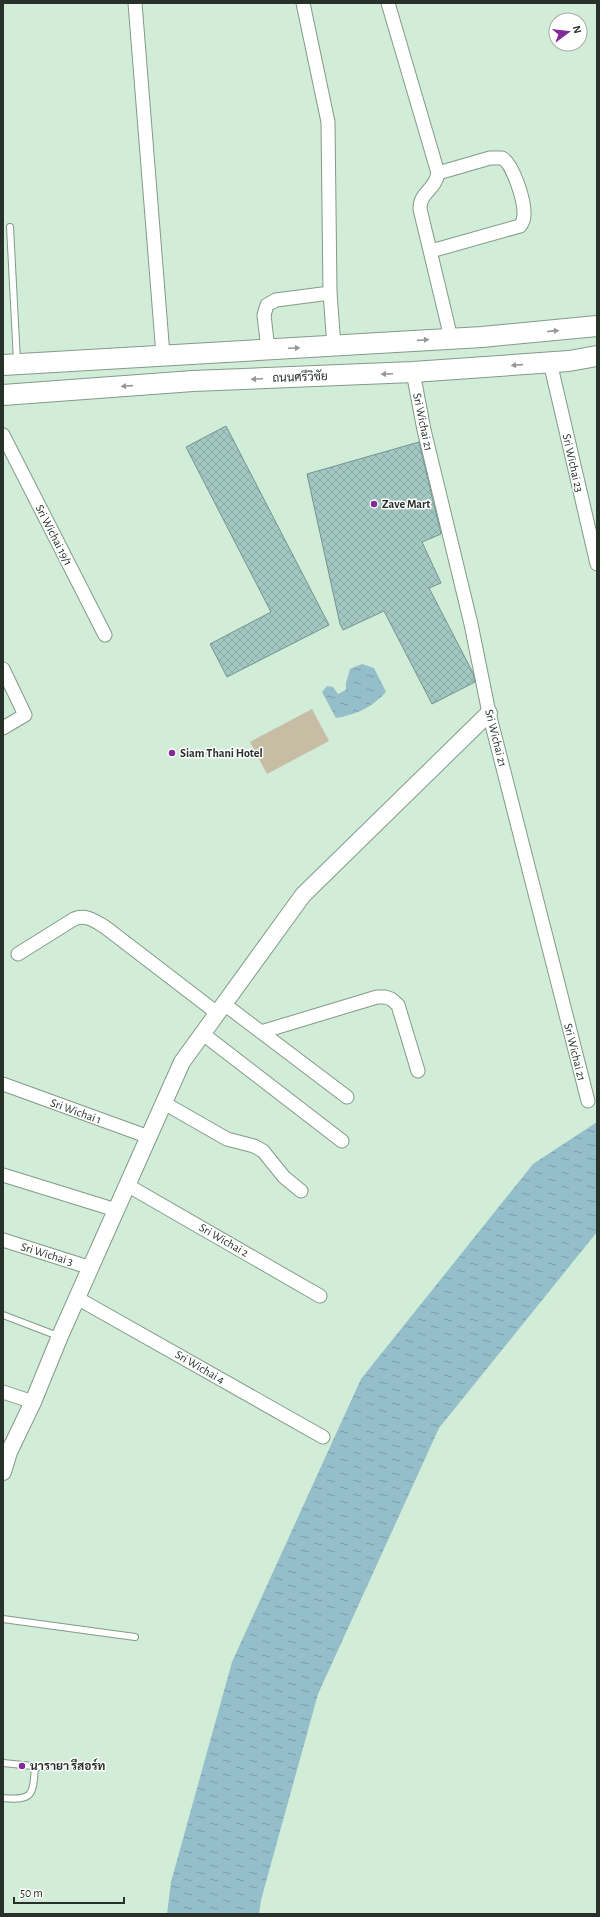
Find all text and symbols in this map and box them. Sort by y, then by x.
north arrow [548,12,588,52]
text: N [571,24,583,35]
one-way arrow [547,327,559,334]
one-way arrow [417,337,429,344]
one-way arrow [288,345,300,352]
one-way arrow [510,361,523,368]
street label: ถนนศรีวิชัย [272,368,328,384]
one-way arrow [381,370,393,377]
one-way arrow [250,376,263,382]
one-way arrow [121,383,133,390]
street label: Sri Wichai 21 [411,392,435,452]
street label: Sri Wichai 23 [560,433,586,493]
place label: Zave Mart [382,498,430,510]
marker: Zave Mart [369,499,379,509]
street label: Sri Wichai 19/1 [34,503,74,567]
street label: Sri Wichai 21 [483,708,509,768]
place label: Siam Thani Hotel [180,747,263,759]
marker: Siam Thani Hotel [167,748,177,758]
street label: Sri Wichai 21 [562,1022,588,1082]
street label: Sri Wichai 1 [49,1096,103,1126]
street label: Sri Wichai 2 [197,1221,251,1259]
street label: Sri Wichai 3 [19,1240,75,1268]
street label: Sri Wichai 4 [173,1348,227,1386]
place label: นารายา รีสอร์ท [30,1758,106,1772]
marker: นารายา รีสอร์ท [17,1761,27,1771]
scale bar [14,1879,124,1905]
text: 50 m [20,1887,43,1899]

